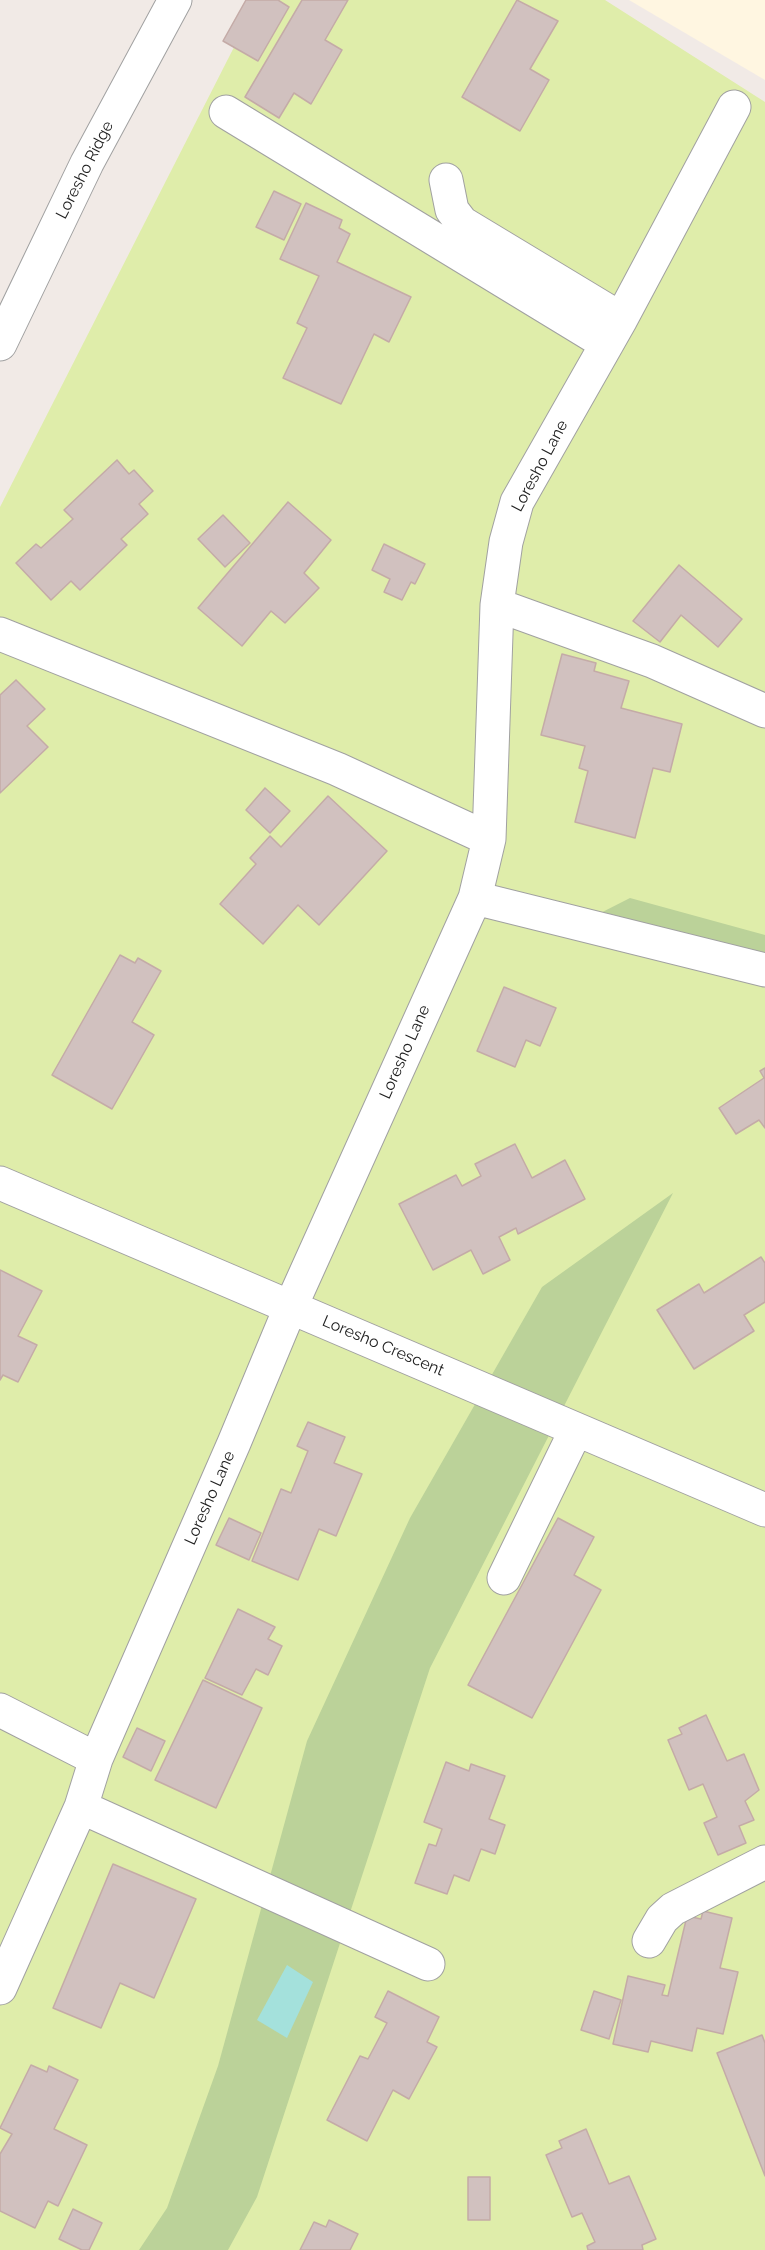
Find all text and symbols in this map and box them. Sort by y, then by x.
street label: Loresho Ridge [52,118,118,222]
street label: Loresho Lane [508,417,572,515]
street label: Loresho Lane [376,1002,434,1102]
street label: Loresho Crescent [319,1312,447,1380]
street label: Loresho Lane [181,1448,239,1548]

